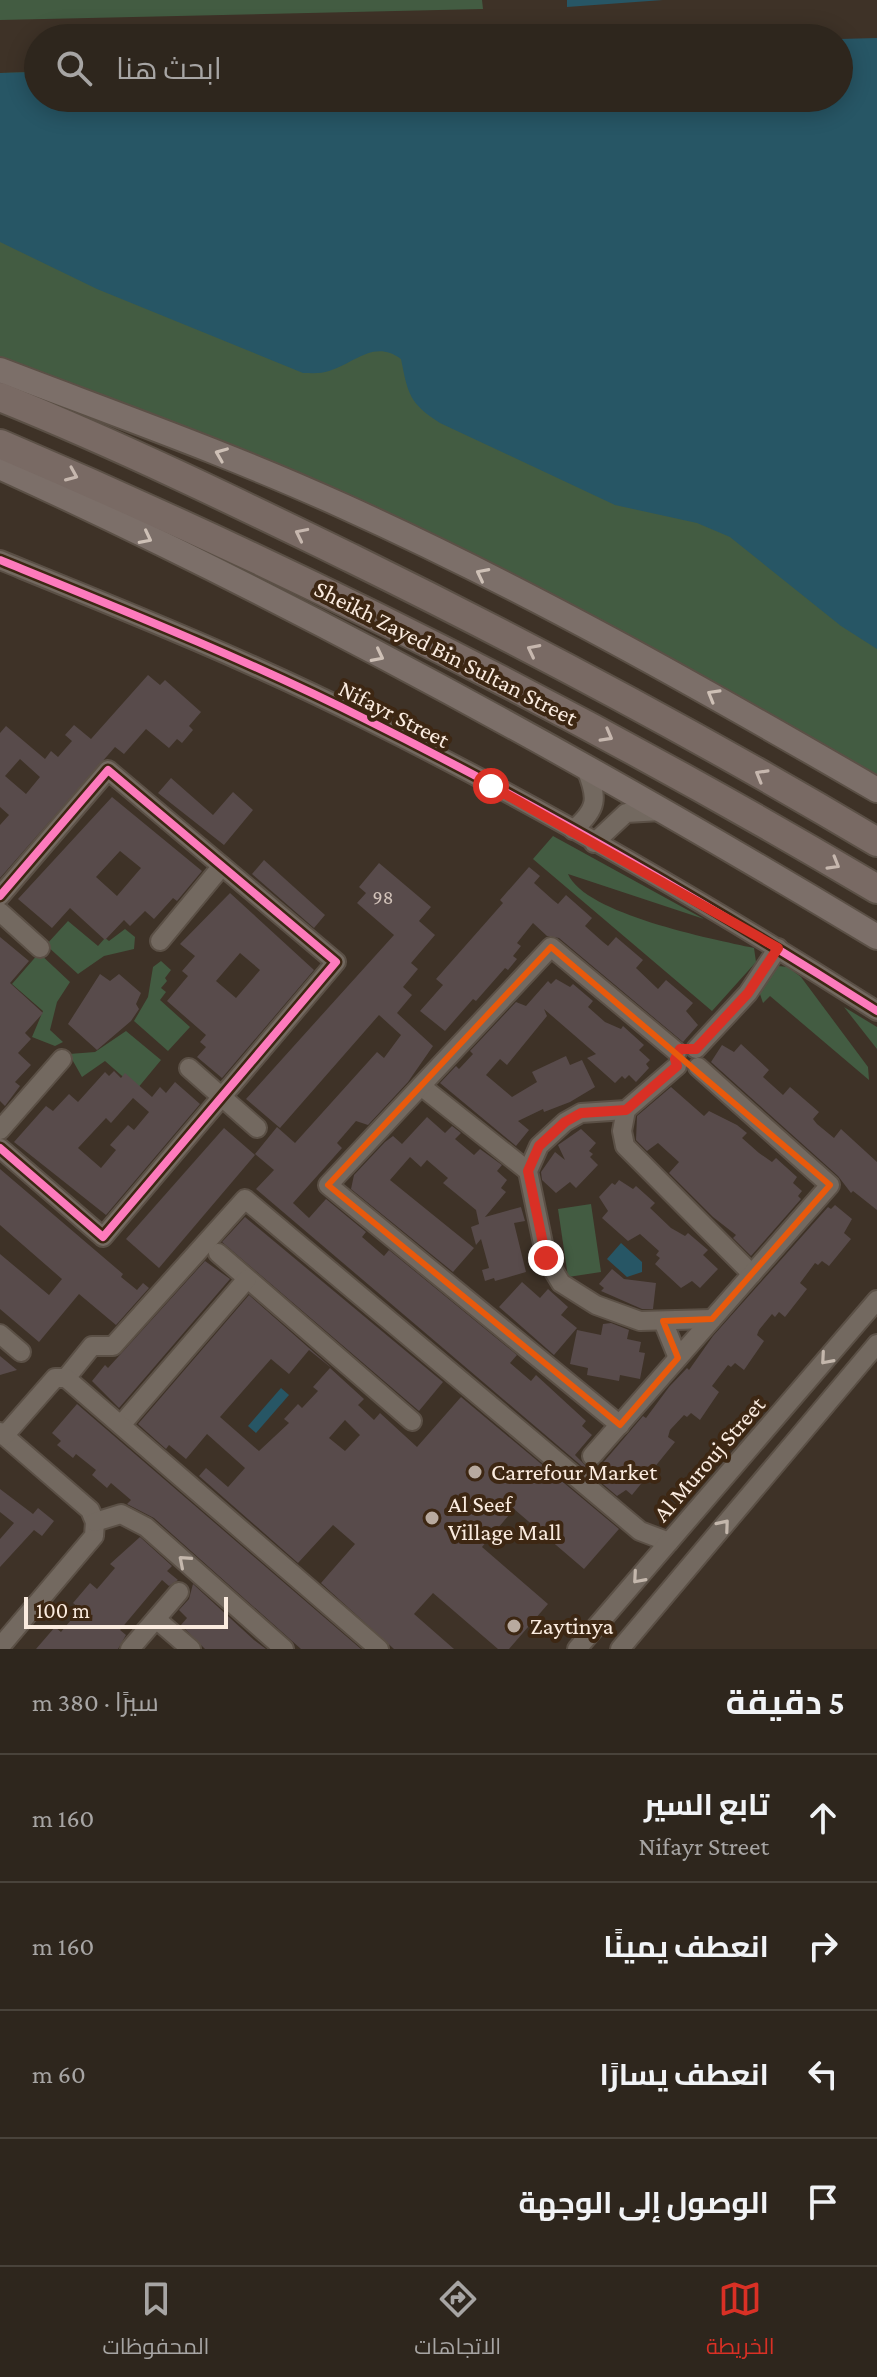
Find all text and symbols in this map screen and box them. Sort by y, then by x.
search box [24,24,853,112]
icon: search [52,46,96,90]
text: ابحث هنا [116,52,222,85]
one-way arrow [215,447,229,463]
one-way arrow [64,465,78,481]
one-way arrow [137,528,152,543]
one-way arrow [294,528,309,543]
one-way arrow [476,568,491,584]
street label: Sheikh Zayed Bin Sultan Street [310,574,583,731]
one-way arrow [527,645,541,660]
one-way arrow [369,646,384,661]
street label: Nifayr Street [334,674,455,753]
one-way arrow [707,689,722,705]
one-way arrow [599,726,613,742]
route start [473,768,509,804]
one-way arrow [755,769,770,785]
one-way arrow [825,854,840,870]
house number: 98 [373,886,393,908]
route end [528,1240,564,1276]
one-way arrow [821,1350,836,1365]
street label: Al Murouj Street [647,1390,771,1527]
place label: Carrefour Market [491,1458,658,1485]
marker: Carrefour Market [466,1463,484,1481]
place label: Al Seef Village Mall [448,1490,561,1545]
marker: Al Seef Village Mall [423,1509,441,1527]
one-way arrow [714,1520,729,1534]
one-way arrow [178,1556,193,1570]
one-way arrow [633,1568,648,1583]
scale bar [24,1593,228,1629]
text: 100 m [36,1598,90,1623]
place label: Zaytinya [530,1612,614,1639]
marker: Zaytinya [505,1617,523,1635]
text: 5 دقيقة [726,1684,845,1721]
text: سيرًا · 380 m [32,1688,159,1717]
text: تابع السير [644,1788,769,1821]
icon: ahead [801,1796,845,1840]
text: 160 m [32,1804,94,1833]
text: Nifayr Street [638,1832,769,1861]
icon: right [801,1924,845,1968]
text: انعطف يمينًا [603,1930,769,1963]
text: 160 m [32,1932,94,1961]
icon: left [801,2052,845,2096]
text: انعطف يسارًا [600,2058,769,2091]
text: 60 m [32,2060,86,2089]
icon: arrive [801,2180,845,2224]
text: الوصول إلى الوجهة [518,2186,769,2219]
tab: المحفوظات [102,2277,209,2367]
tab: الاتجاهات [414,2277,501,2367]
tab: الخريطة [706,2277,775,2367]

